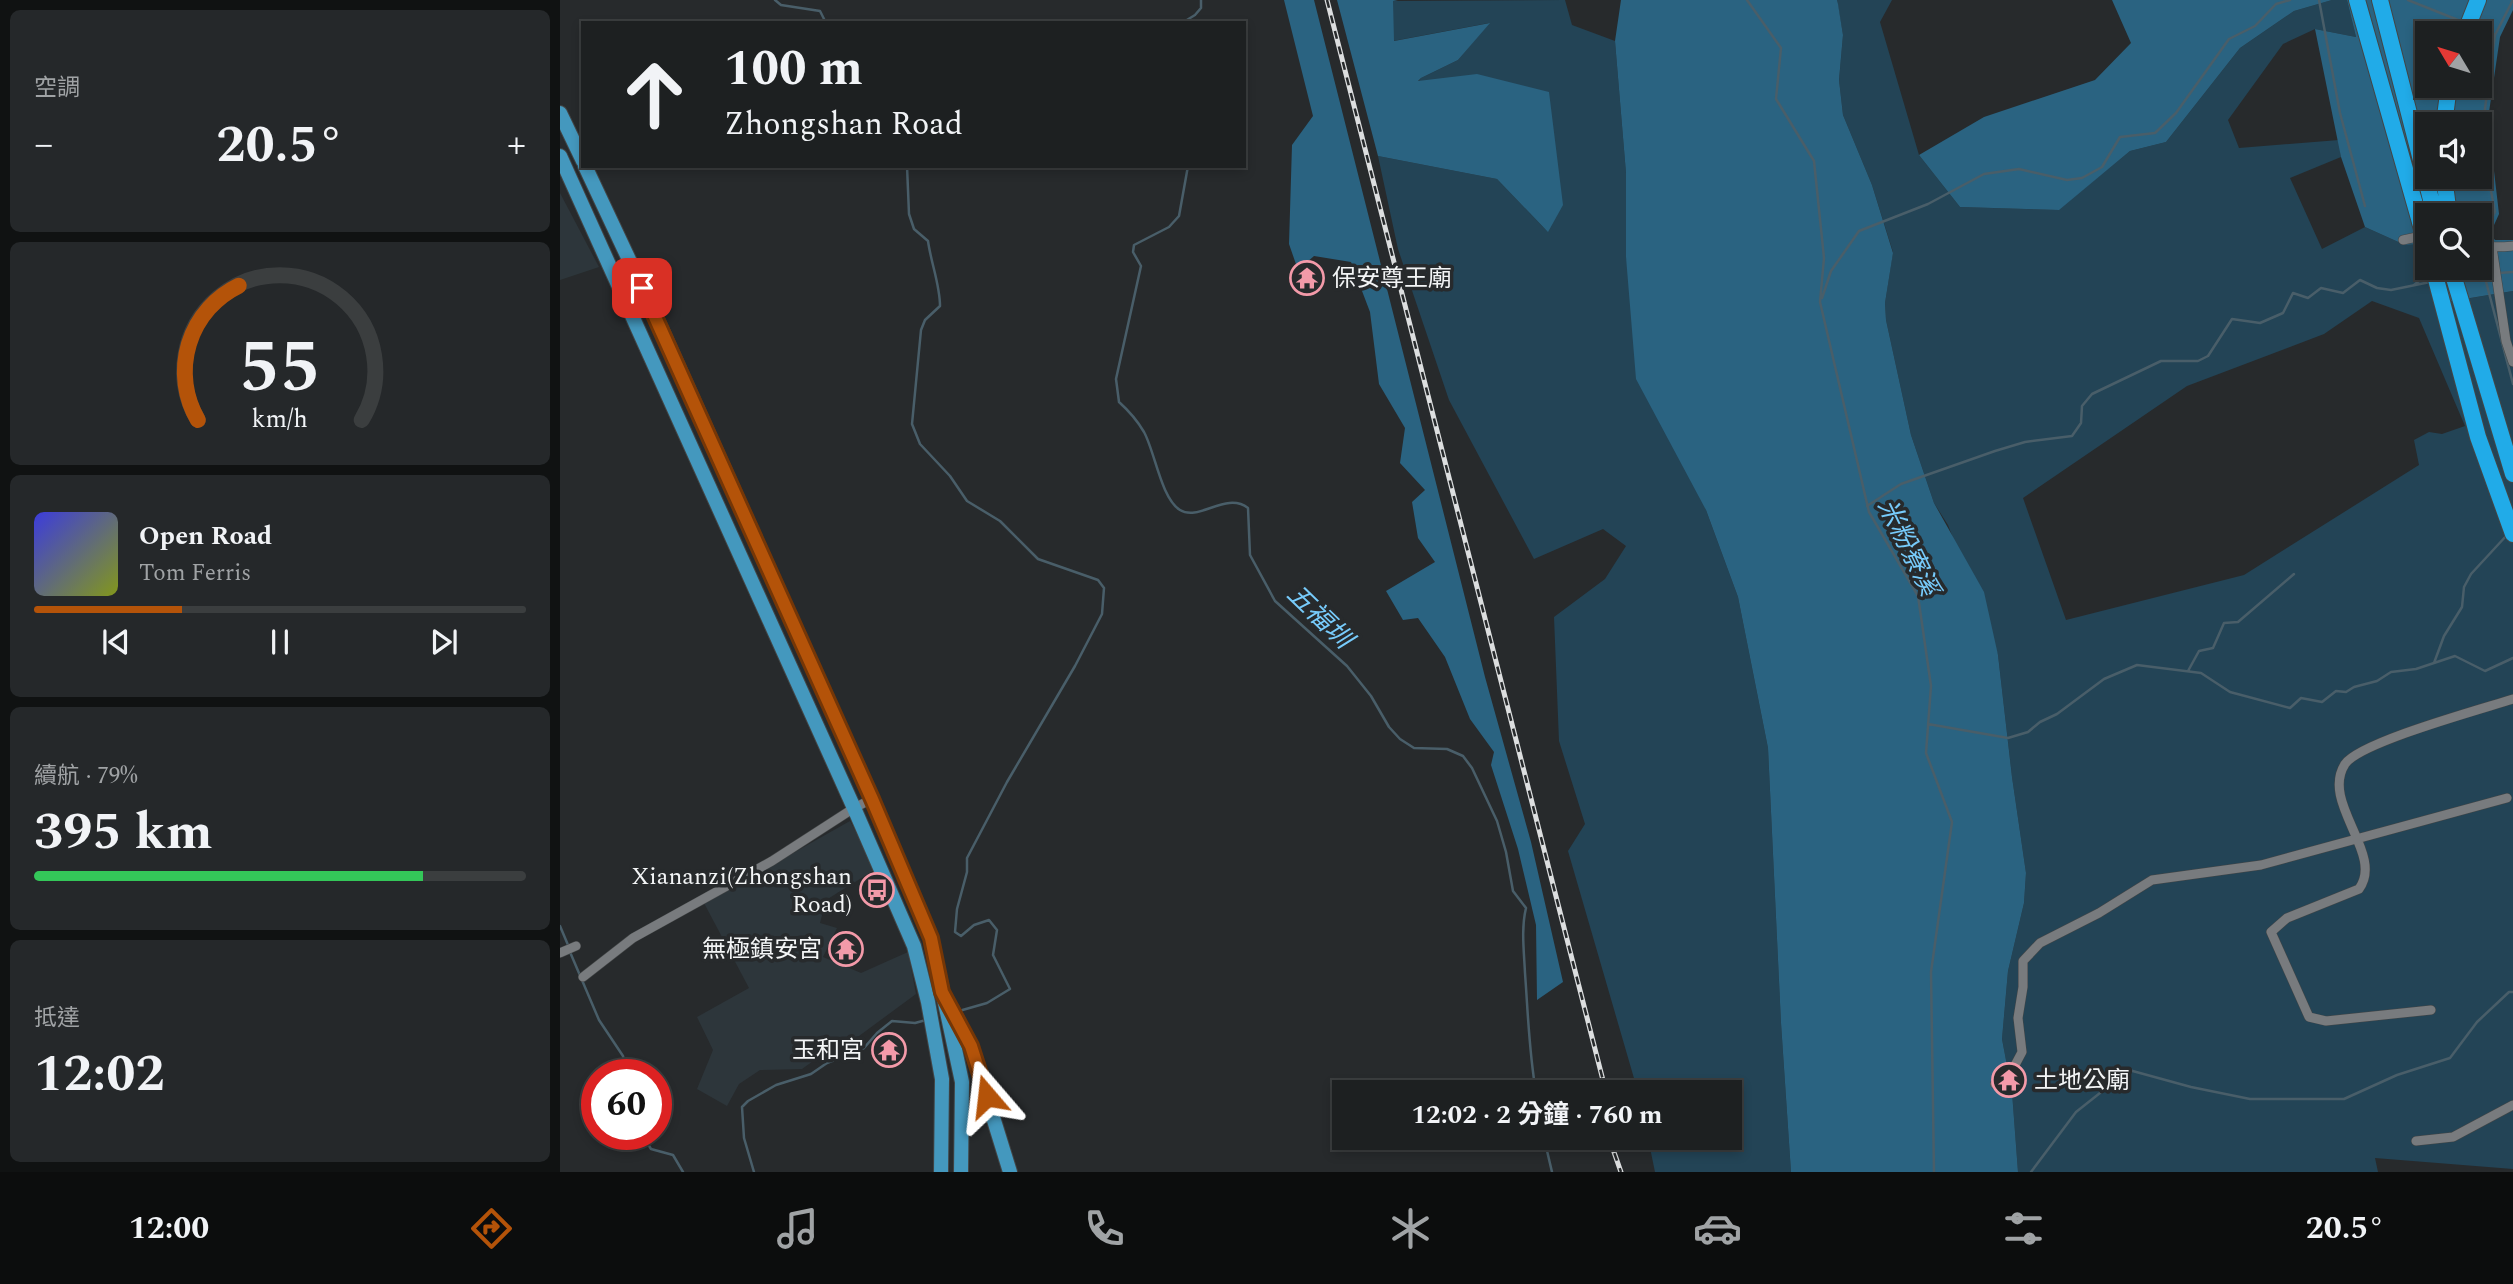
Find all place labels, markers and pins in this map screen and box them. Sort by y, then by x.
pin [612,258,672,318]
temple icon: 保安尊王廟 [1288,259,1326,297]
place label: 保安尊王廟 [1332,261,1452,297]
place label: Xiananzi(Zhongshan Road) [631,859,852,923]
bus stop icon: Xiananzi(Zhongshan Road) [858,871,896,909]
temple icon: 無極鎮安宮 [827,930,865,968]
place label: 無極鎮安宮 [702,932,822,968]
temple icon: 玉和宮 [870,1031,908,1069]
place label: 玉和宮 [792,1033,864,1069]
temple icon: 土地公廟 [1990,1061,2028,1099]
place label: 土地公廟 [2034,1063,2130,1099]

